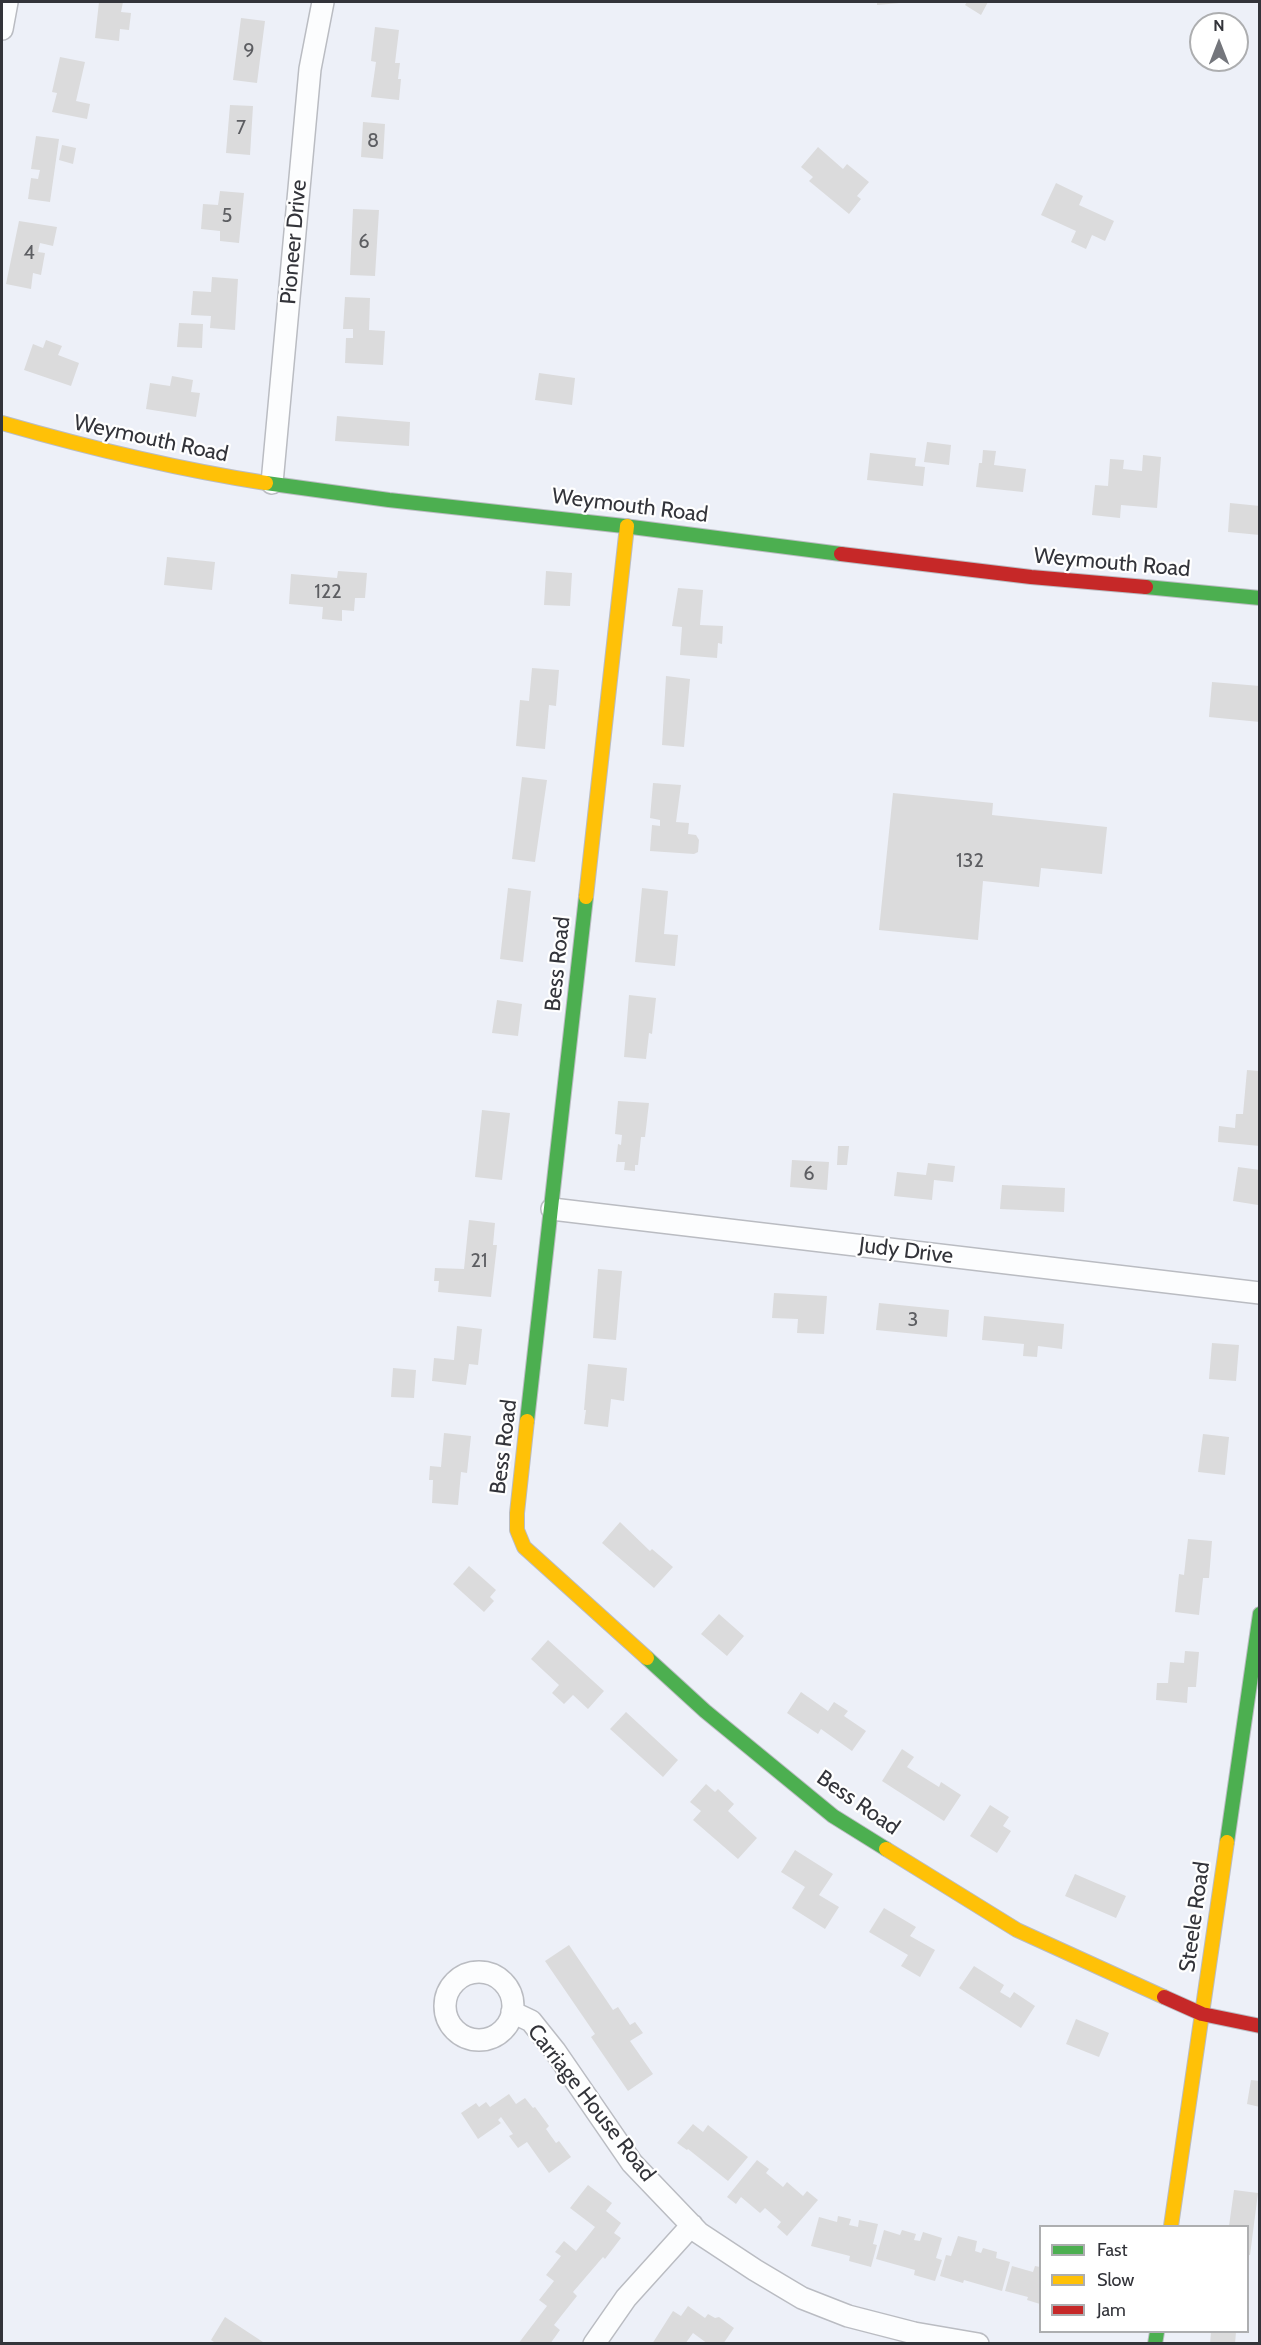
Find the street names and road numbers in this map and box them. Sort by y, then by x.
street label: Pioneer Drive [275,178,313,306]
street label: Weymouth Road [71,410,231,468]
street label: Weymouth Road [550,483,710,529]
street label: Weymouth Road [1033,543,1191,583]
street label: Bess Road [540,915,576,1013]
street label: Judy Drive [857,1232,955,1270]
street label: Bess Road [485,1398,523,1496]
street label: Bess Road [811,1765,905,1841]
street label: Steele Road [1174,1860,1216,1974]
street label: Carriage House Road [521,2019,661,2187]

